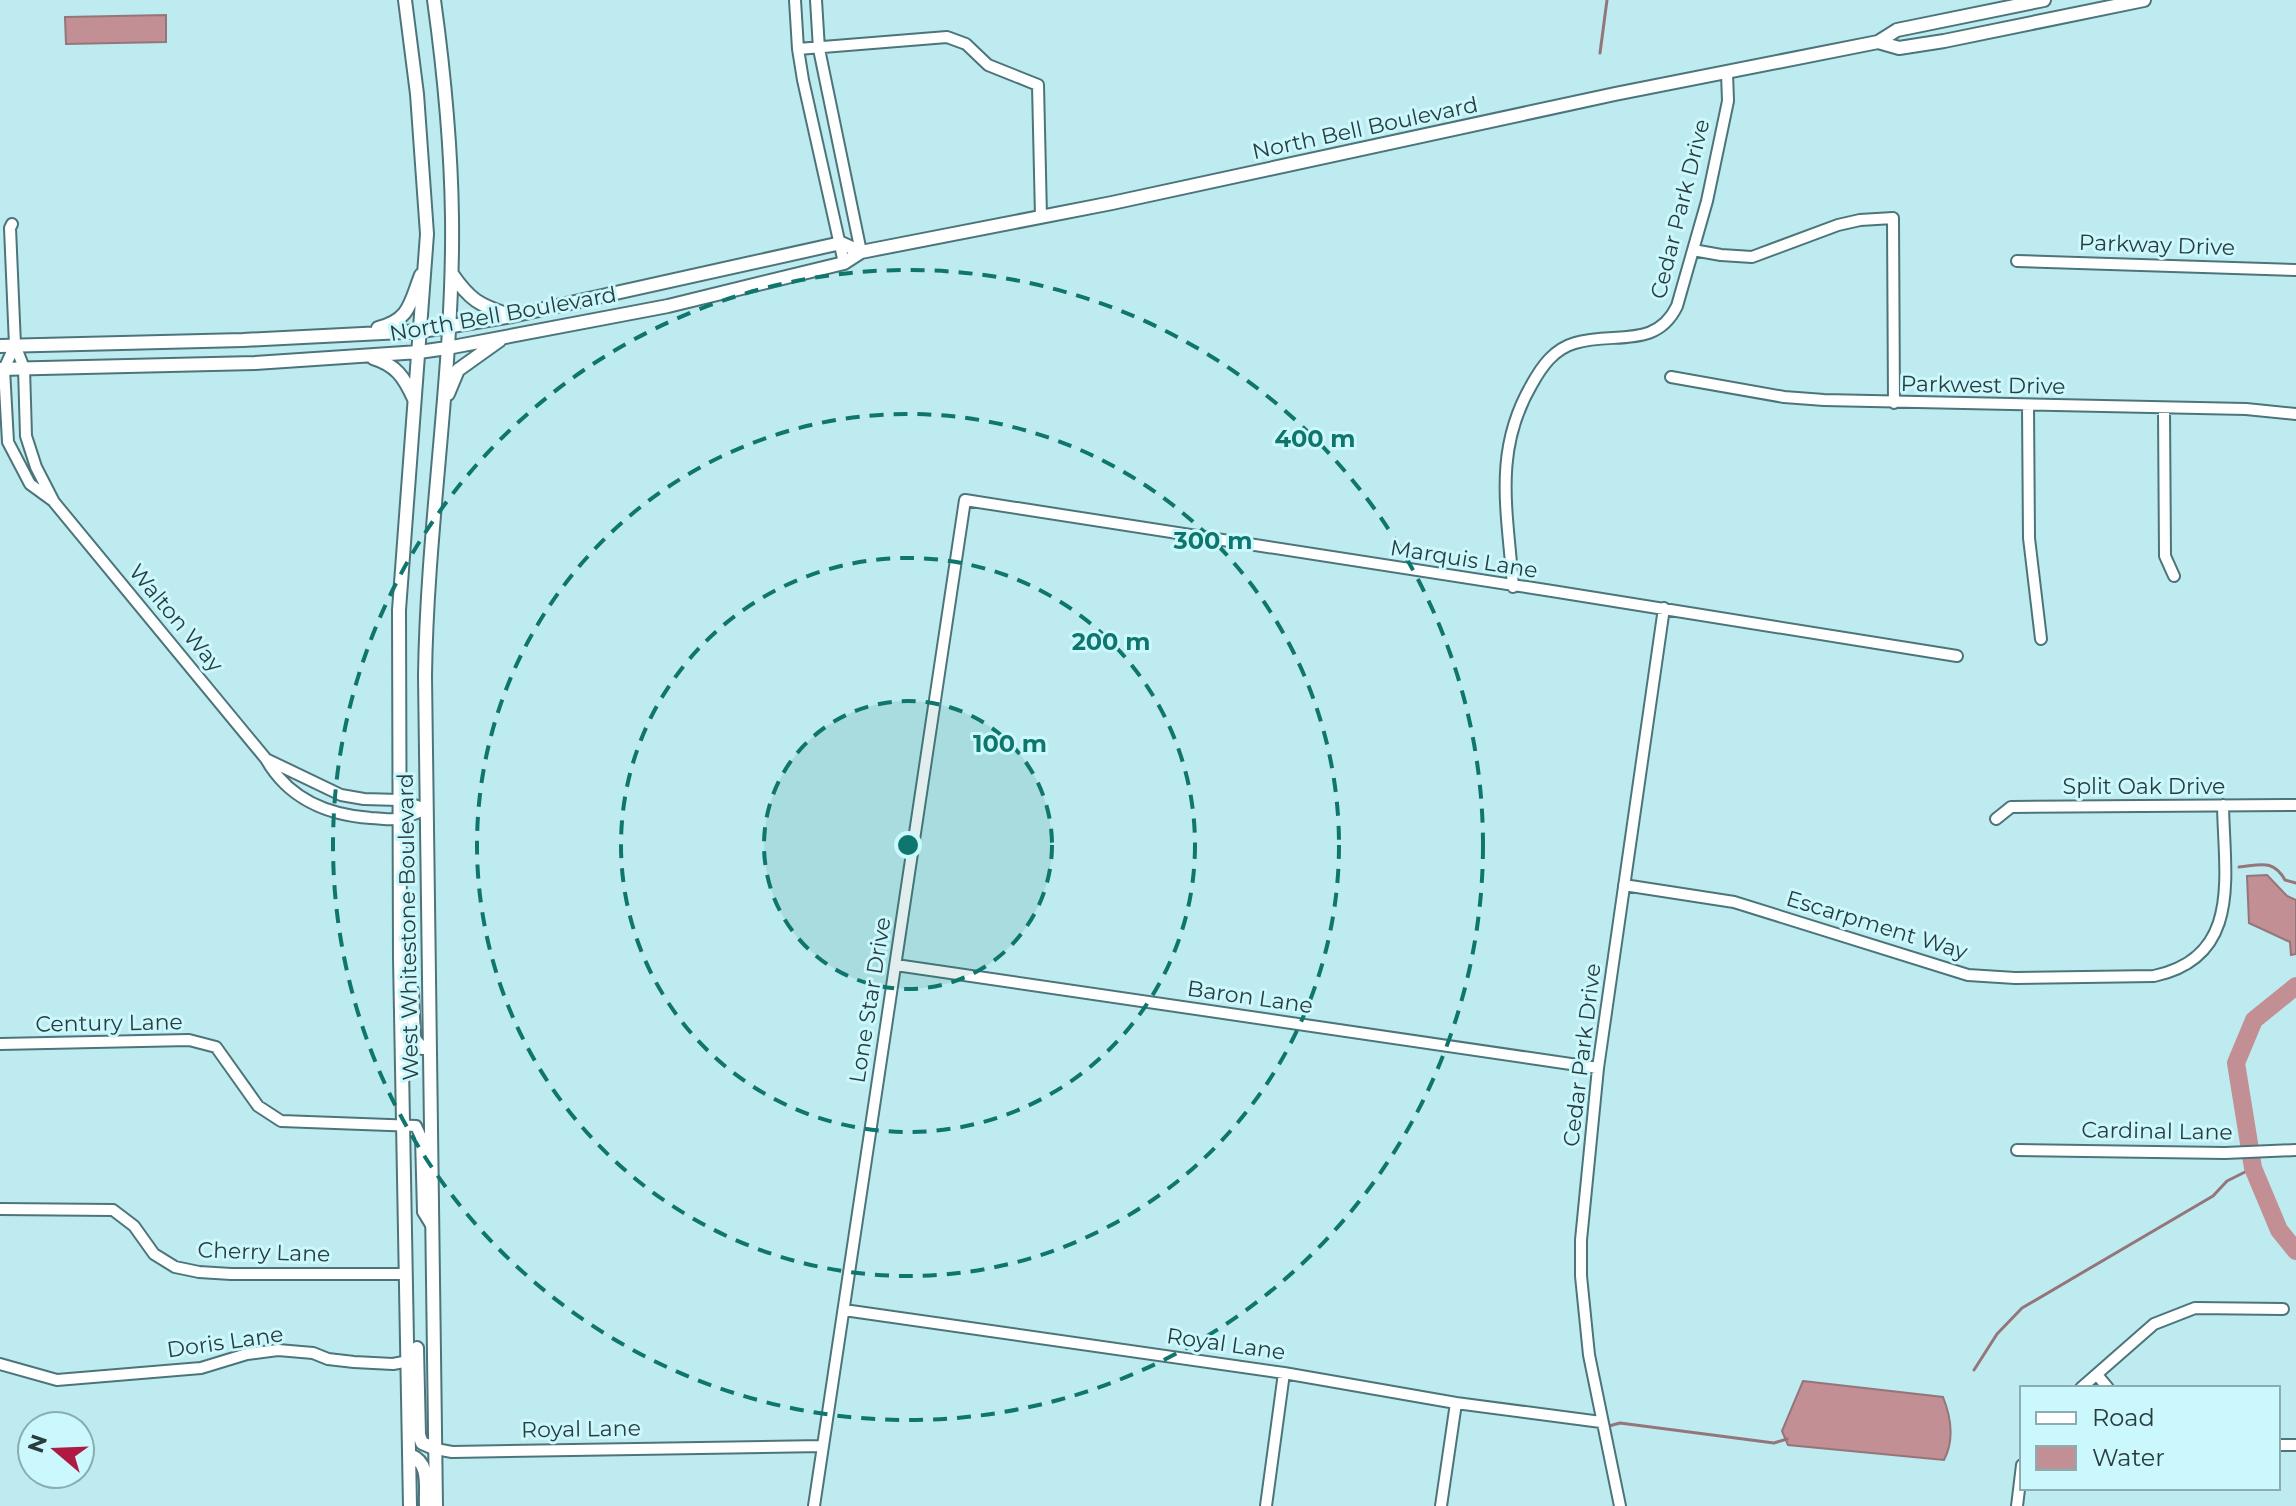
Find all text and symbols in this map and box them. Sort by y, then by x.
street label: North Bell Boulevard [1250,91,1480,165]
street label: Cedar Park Drive [1645,116,1715,302]
street label: Parkway Drive [2078,229,2236,261]
street label: North Bell Boulevard [387,281,619,347]
street label: Parkwest Drive [1900,370,2066,400]
text: 400 m [1274,424,1356,453]
text: 300 m [1173,526,1252,555]
street label: Marquis Lane [1388,534,1540,584]
street label: Walton Way [123,559,229,678]
text: 200 m [1072,627,1150,656]
text: 100 m [973,729,1047,758]
street label: West Whitestone Boulevard [392,773,424,1081]
street label: Split Oak Drive [2063,773,2225,800]
centre of rings [894,831,922,859]
street label: Escarpment Way [1783,885,1971,965]
street label: Lone Star Drive [844,915,896,1085]
street label: Cedar Park Drive [1557,962,1607,1148]
street label: Baron Lane [1185,975,1315,1019]
street label: Century Lane [35,1008,183,1038]
street label: Cardinal Lane [2081,1116,2233,1146]
street label: Cherry Lane [197,1236,331,1268]
street label: Doris Lane [165,1320,285,1364]
street label: Royal Lane [1165,1322,1287,1366]
legend [2020,1386,2280,1490]
text: Road [2092,1403,2155,1432]
north arrow [16,1410,96,1490]
street label: Royal Lane [521,1414,641,1444]
text: N [22,1431,53,1456]
text: Water [2092,1443,2165,1472]

